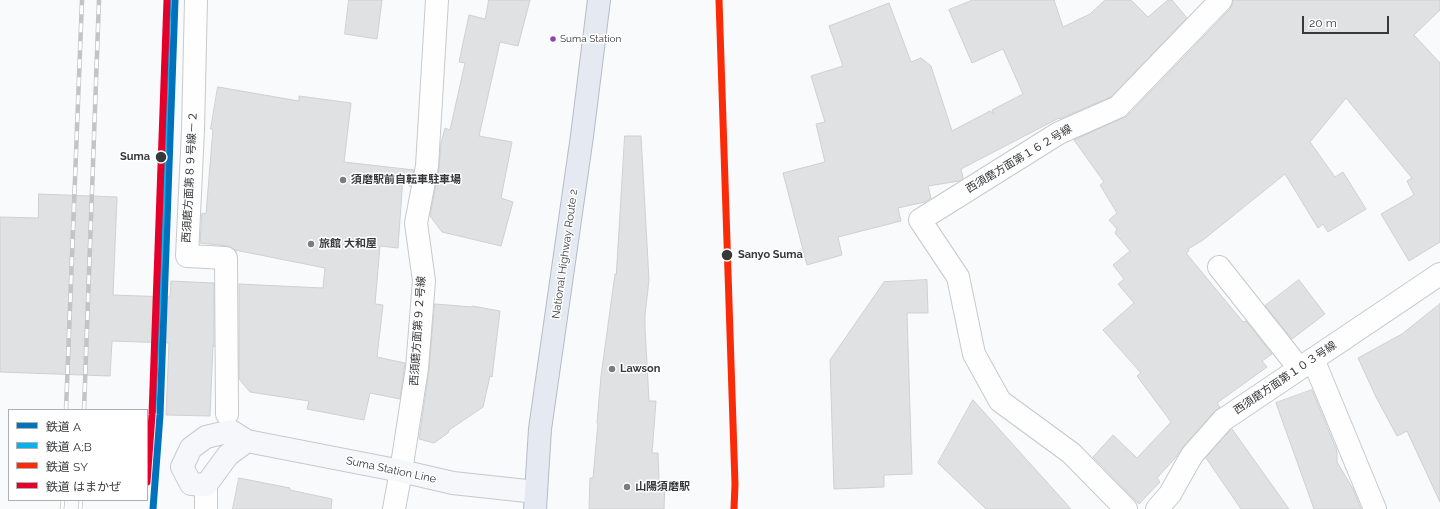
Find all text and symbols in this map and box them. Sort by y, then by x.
scale bar [1304,8,1391,34]
text: 20 m [1309,16,1337,30]
place label: Suma Station [560,33,621,45]
marker: Suma Station [548,34,558,44]
street label: 西須磨方面第８９号線－２ [180,111,200,243]
street label: 西須磨方面第１６２号線 [964,122,1074,196]
place label: Suma [120,150,150,164]
marker: Suma [154,150,168,164]
place label: 須磨駅前自転車駐車場 [351,173,461,187]
marker: 須磨駅前自転車駐車場 [338,175,348,185]
street label: National Highway Route 2 [549,188,581,320]
place label: 旅館 大和屋 [319,237,377,251]
marker: 旅館 大和屋 [306,239,316,249]
marker: Sanyo Suma [720,248,734,262]
place label: Sanyo Suma [738,248,803,262]
street label: 西須磨方面第９２号線 [408,276,428,386]
street label: 西須磨方面第１０３号線 [1231,339,1339,417]
place label: Lawson [620,362,660,376]
marker: Lawson [607,364,617,374]
legend [8,409,148,501]
text: 鉄道 A [46,420,81,434]
text: 鉄道 A;B [46,440,92,454]
street label: Suma Station Line [345,454,437,486]
text: 鉄道 SY [46,460,88,474]
text: 鉄道 はまかぜ [46,480,121,494]
place label: 山陽須磨駅 [635,480,690,494]
marker: 山陽須磨駅 [622,482,632,492]

